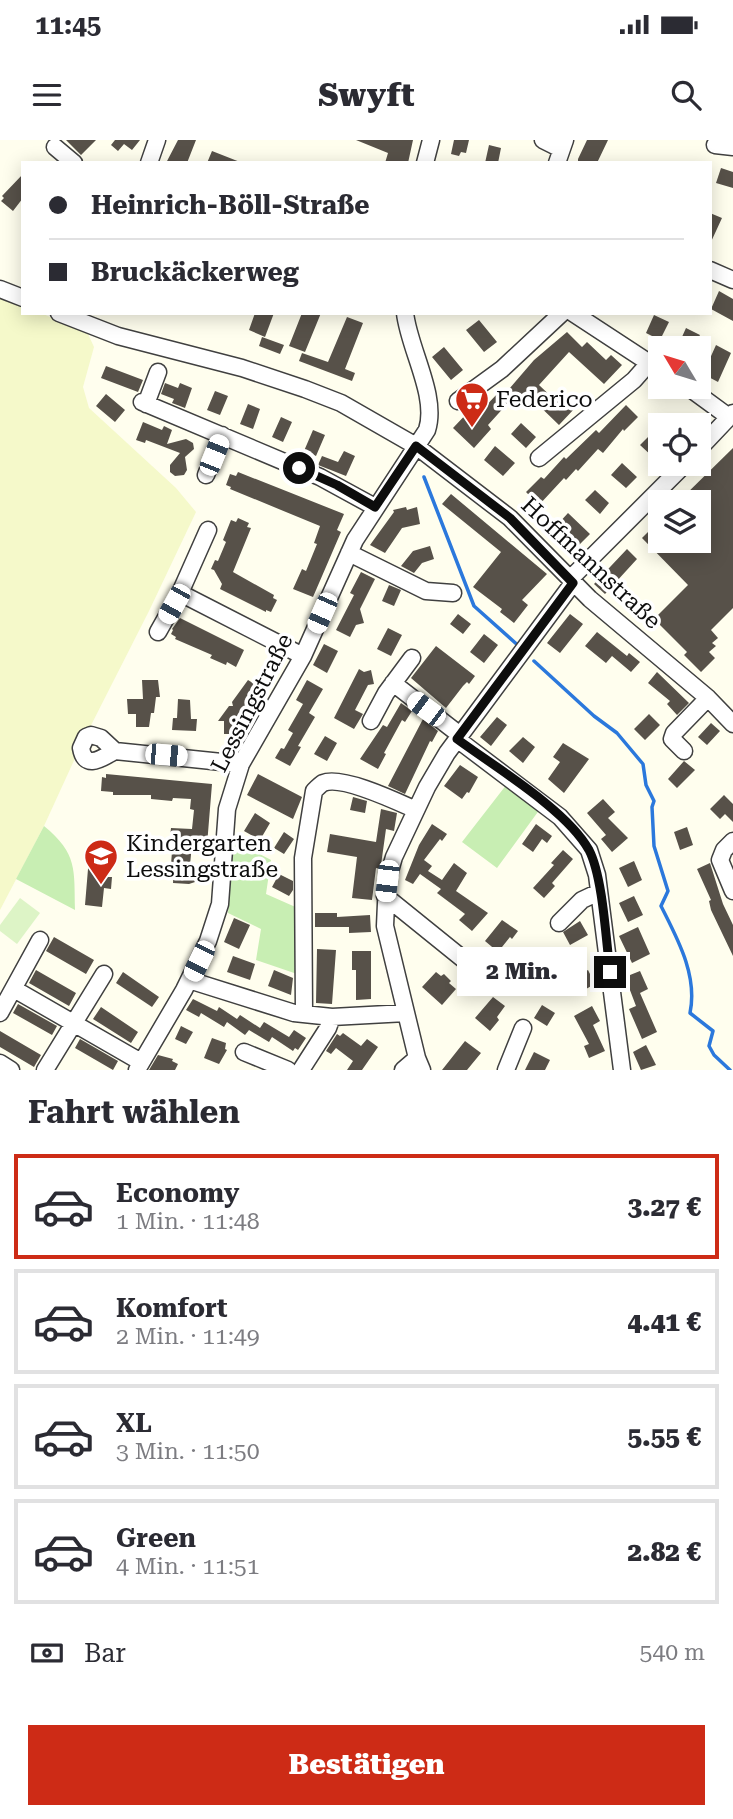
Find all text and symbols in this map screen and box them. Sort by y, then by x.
text: 11:45 [35,10,101,40]
icon: menu [28,76,66,114]
text: Swyft [318,76,415,114]
icon: search [667,76,705,114]
text: Heinrich-Böll-Straße [91,190,370,220]
text: Bruckäckerweg [91,257,299,287]
north arrow [648,336,710,399]
map controls [648,336,711,553]
supermarket icon: Federico [453,380,491,429]
place label: Federico [496,386,593,413]
button: locate [648,413,711,476]
car [197,432,232,478]
route start [283,452,315,484]
button: layers [648,490,711,553]
street label: Hoffmannstraße [516,491,666,635]
car [155,581,194,627]
car [304,590,341,636]
street label: Lessingstraße [205,629,299,777]
car [403,688,450,730]
car [145,743,188,767]
place label: Kindergarten Lessingstraße [126,830,278,883]
school or university icon: Kindergarten Lessingstraße [82,837,120,886]
car [375,859,400,903]
car [181,938,218,984]
callout: 2 Min. [456,948,586,996]
route end [594,956,626,988]
text: 2 Min. [486,958,558,985]
text: Fahrt wählen [28,1093,240,1131]
icon: car [32,1175,95,1238]
text: Economy [116,1178,239,1208]
text: 3.27 € [628,1192,701,1222]
text: 1 Min. · 11:48 [116,1208,260,1235]
icon: car [32,1290,95,1353]
text: Komfort [116,1293,228,1323]
text: 4.41 € [628,1307,701,1337]
text: 2 Min. · 11:49 [116,1323,260,1350]
icon: car [32,1405,95,1468]
text: XL [116,1408,152,1438]
text: 5.55 € [628,1422,701,1452]
text: 3 Min. · 11:50 [116,1438,260,1465]
icon: car [32,1520,95,1583]
text: Green [116,1523,196,1553]
text: 2.82 € [628,1537,701,1567]
text: 4 Min. · 11:51 [116,1553,260,1580]
icon: cash [28,1634,66,1672]
text: Bar [84,1638,126,1668]
text: 540 m [640,1639,705,1666]
button: Bestätigen [28,1725,705,1805]

